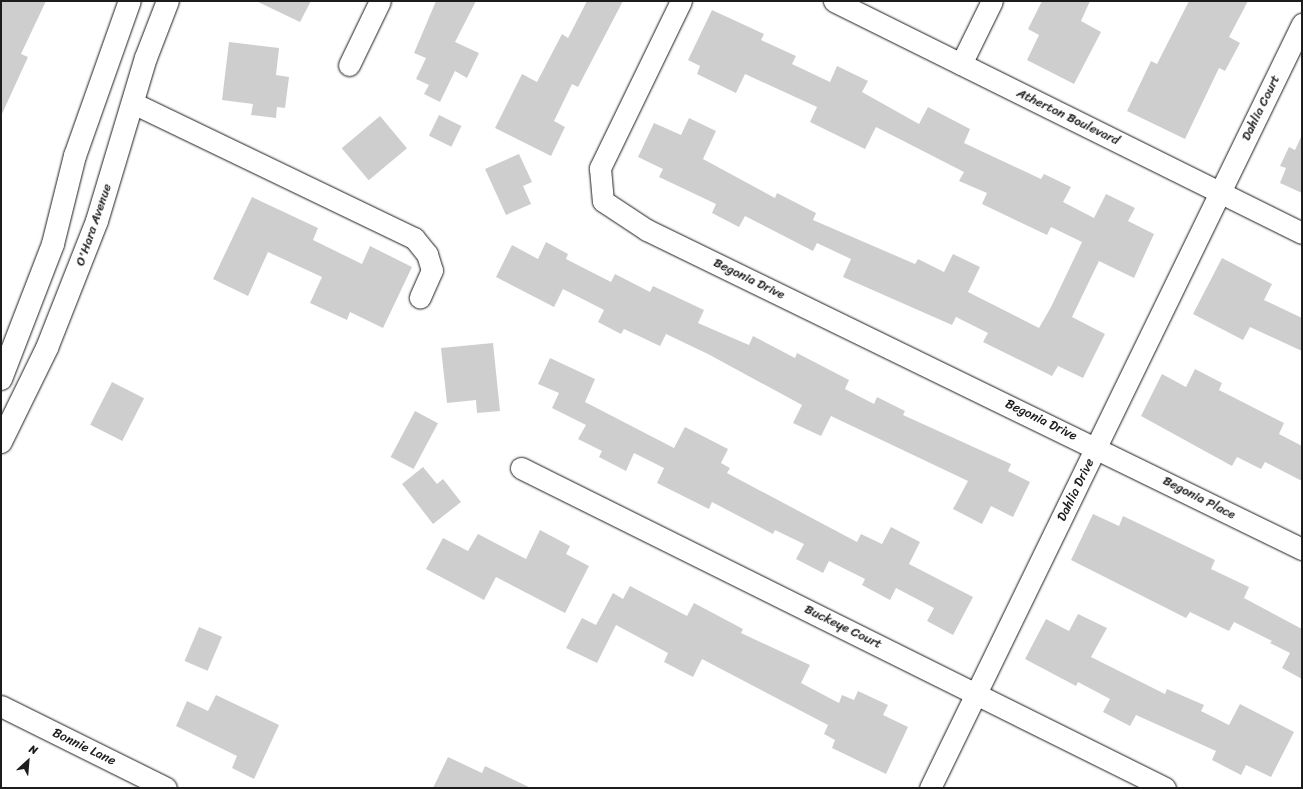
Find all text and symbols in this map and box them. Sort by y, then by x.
street label: Dahlia Court [1238,73,1284,143]
street label: Atherton Boulevard [1014,85,1122,149]
street label: O'Hara Avenue [73,182,115,268]
street label: Begonia Drive [711,255,787,303]
street label: Begonia Drive [1003,396,1079,444]
street label: Dahlia Drive [1054,456,1098,524]
street label: Begonia Place [1160,473,1238,523]
street label: Buckeye Court [802,602,884,652]
street label: Bonnie Lane [50,725,118,769]
text: N [26,740,41,760]
north arrow [8,741,48,781]

